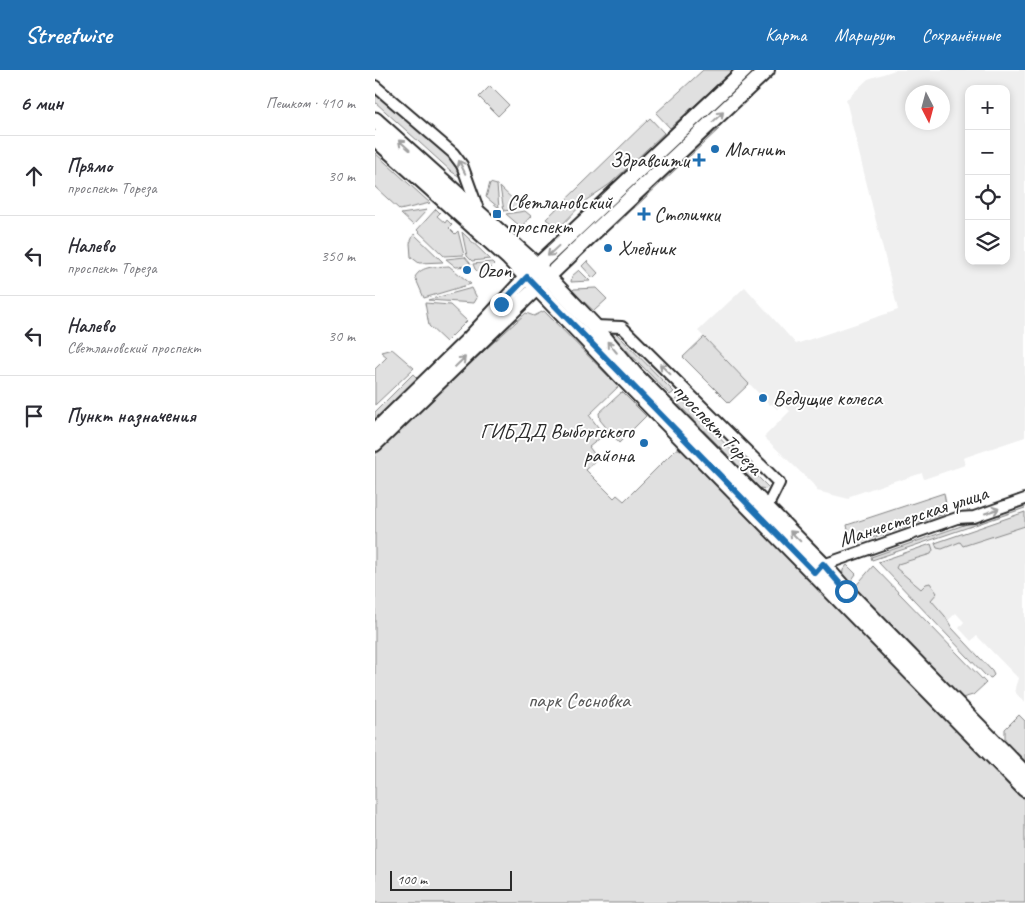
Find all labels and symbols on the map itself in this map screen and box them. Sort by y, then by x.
north arrow [905,85,950,130]
one-way arrow [711,111,724,123]
place label: Магнит [725,136,786,162]
one-way arrow [397,140,410,151]
marker: Магнит [709,143,721,155]
place label: Здравсити [610,147,692,173]
marker: Здравсити [693,154,705,166]
one-way arrow [457,160,467,175]
place label: Светлановский проспект [507,189,613,239]
place label: Столички [654,201,722,227]
marker: Светлановский проспект [491,208,503,220]
marker: Столички [638,208,650,220]
place label: Хлебник [618,235,677,261]
marker: Хлебник [602,242,614,254]
one-way arrow [547,245,560,257]
place label: Ozon [477,257,512,283]
marker: Ozon [461,264,473,276]
route end [490,293,513,316]
one-way arrow [606,341,617,354]
one-way arrow [454,356,467,368]
one-way arrow [660,364,672,376]
street label: проспект Тореза [668,378,769,481]
place label: Ведущие колеса [773,385,884,411]
marker: Ведущие колеса [757,392,769,404]
place label: ГИБДД Выборгского района [480,418,636,468]
marker: ГИБДД Выборгского района [638,437,650,449]
street label: Манчестерская улица [835,479,992,552]
one-way arrow [983,505,999,515]
one-way arrow [789,530,801,542]
route start [835,580,858,603]
park label: парк Сосновка [528,687,632,713]
scale bar [390,868,513,891]

